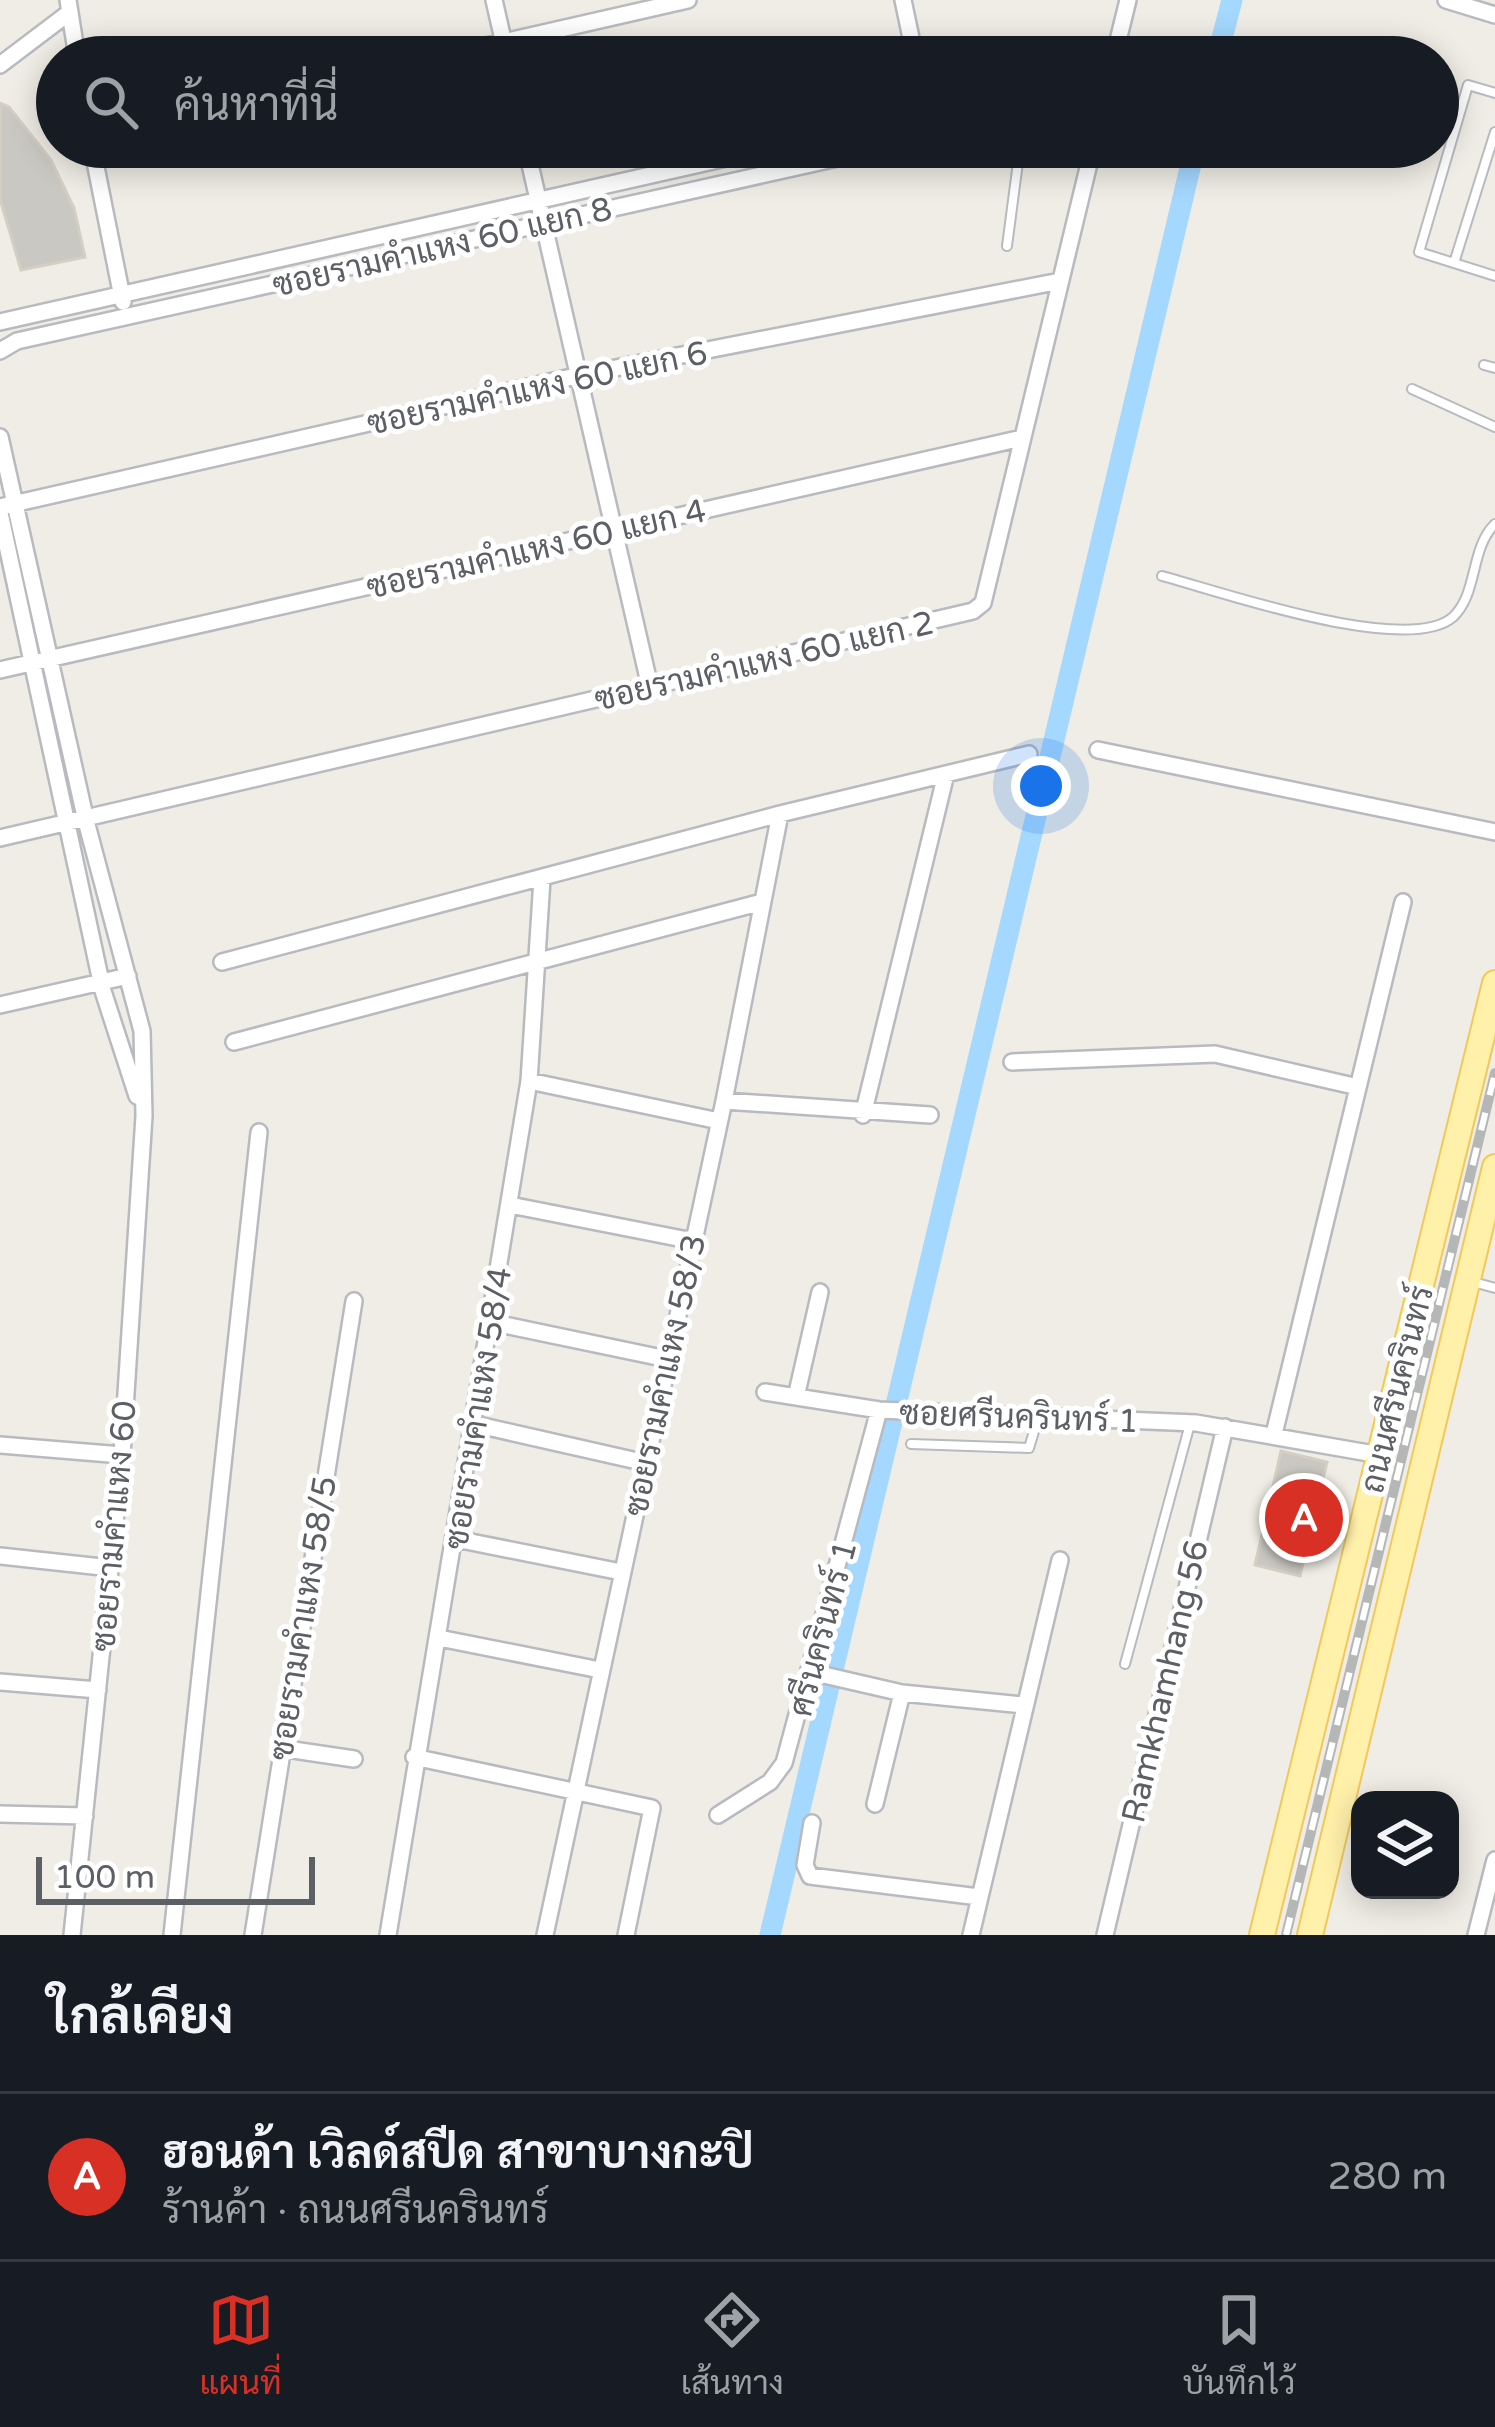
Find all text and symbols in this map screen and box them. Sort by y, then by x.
search box [36,36,1459,168]
icon: search [78,69,144,135]
text: ค้นหาที่นี่ [174,79,338,133]
street label: ซอยรามคำแหง 60 แยก 8 [269,189,616,305]
street label: ซอยรามคำแหง 60 แยก 6 [364,333,711,444]
street label: ซอยรามคำแหง 60 แยก 4 [363,491,710,607]
street label: ซอยรามคำแหง 60 แยก 2 [591,603,938,719]
your location [1011,756,1071,816]
street label: ซอยรามคำแหง 58/3 [617,1231,714,1520]
street label: ซอยรามคำแหง 58/4 [437,1264,520,1552]
street label: ถนนศรีนครินทร์ [1352,1281,1442,1497]
street label: ซอยศรีนครินทร์ 1 [899,1393,1139,1441]
street label: ซอยรามคำแหง 60 [84,1399,145,1653]
street label: ซอยรามคำแหง 58/5 [262,1473,345,1763]
pin: A [1265,1473,1343,1563]
street label: ศรีนครินทร์ 1 [780,1536,866,1721]
street label: Ramkhamhang 56 [1114,1536,1217,1826]
map controls [1351,1791,1459,1899]
button: layers [1351,1791,1459,1899]
scale bar [36,1851,315,1904]
text: 100 m [54,1858,155,1897]
text: ใกล้เคียง [48,1986,234,2048]
text: ฮอนด้า เวิลด์สปีด สาขาบางกะปิ [162,2127,754,2181]
text: A [72,2153,102,2200]
text: 280 m [1328,2153,1447,2200]
text: ร้านค้า · ถนนศรีนครินทร์ [162,2187,549,2234]
tab: แผนที่ [199,2287,282,2403]
tab: เส้นทาง [681,2287,784,2403]
tab: บันทึกไว้ [1183,2287,1296,2403]

